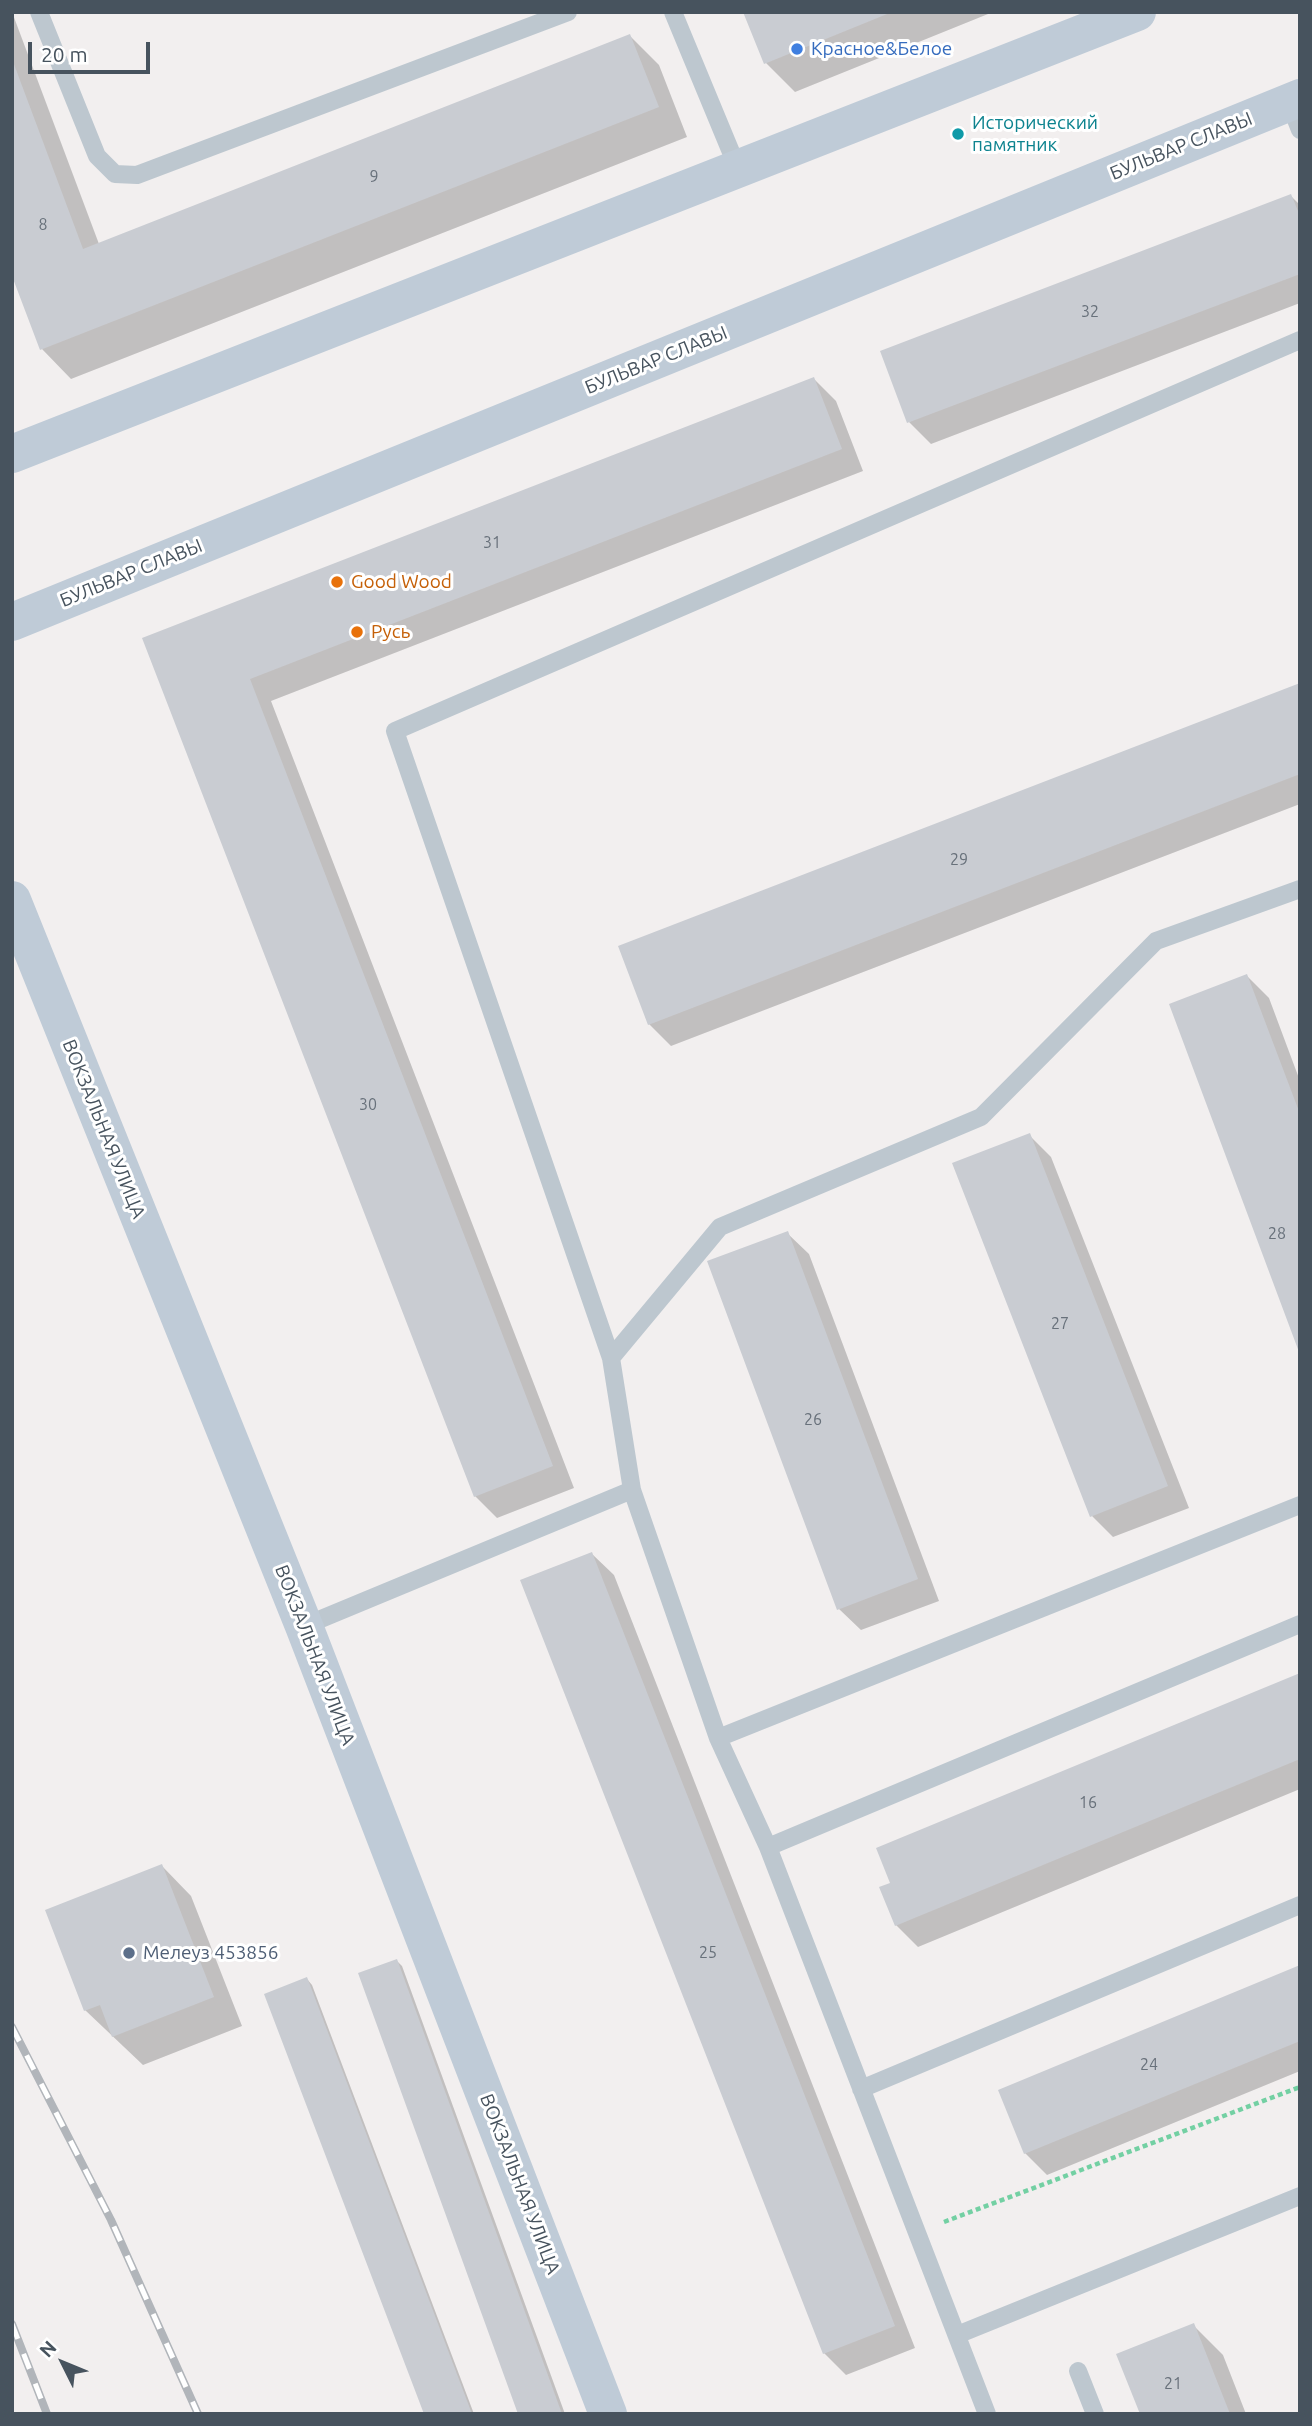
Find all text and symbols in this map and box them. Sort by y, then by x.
scale bar [32,28,154,72]
place label: Красное&Белое [811,38,952,60]
marker: Красное&Белое [789,41,805,57]
text: 20 m [41,42,88,66]
street label: БУЛЬВАР СЛАВЫ [1107,107,1255,185]
place label: Исторический памятник [972,112,1098,156]
marker: Исторический памятник [950,126,966,142]
house number: 9 [369,167,379,187]
house number: 8 [38,215,48,235]
house number: 32 [1081,302,1099,322]
street label: БУЛЬВАР СЛАВЫ [582,321,730,399]
house number: 31 [483,533,501,553]
street label: БУЛЬВАР СЛАВЫ [57,534,205,612]
place label: Good Wood [351,571,452,593]
marker: Good Wood [329,574,345,590]
place label: Русь [371,621,410,643]
marker: Русь [349,624,365,640]
house number: 29 [950,850,968,870]
street label: ВОКЗАЛЬНАЯ УЛИЦА [58,1036,150,1222]
house number: 30 [359,1095,377,1115]
house number: 28 [1268,1224,1286,1244]
house number: 27 [1051,1314,1069,1334]
house number: 26 [804,1410,822,1430]
street label: ВОКЗАЛЬНАЯ УЛИЦА [270,1562,360,1748]
house number: 16 [1079,1793,1097,1813]
place label: Мелеуз 453856 [143,1942,279,1964]
house number: 25 [699,1943,717,1963]
marker: Мелеуз 453856 [121,1945,137,1961]
house number: 24 [1140,2055,1158,2075]
street label: ВОКЗАЛЬНАЯ УЛИЦА [475,2091,565,2277]
north arrow [28,2328,98,2398]
text: N [35,2336,61,2361]
house number: 21 [1164,2374,1182,2394]

